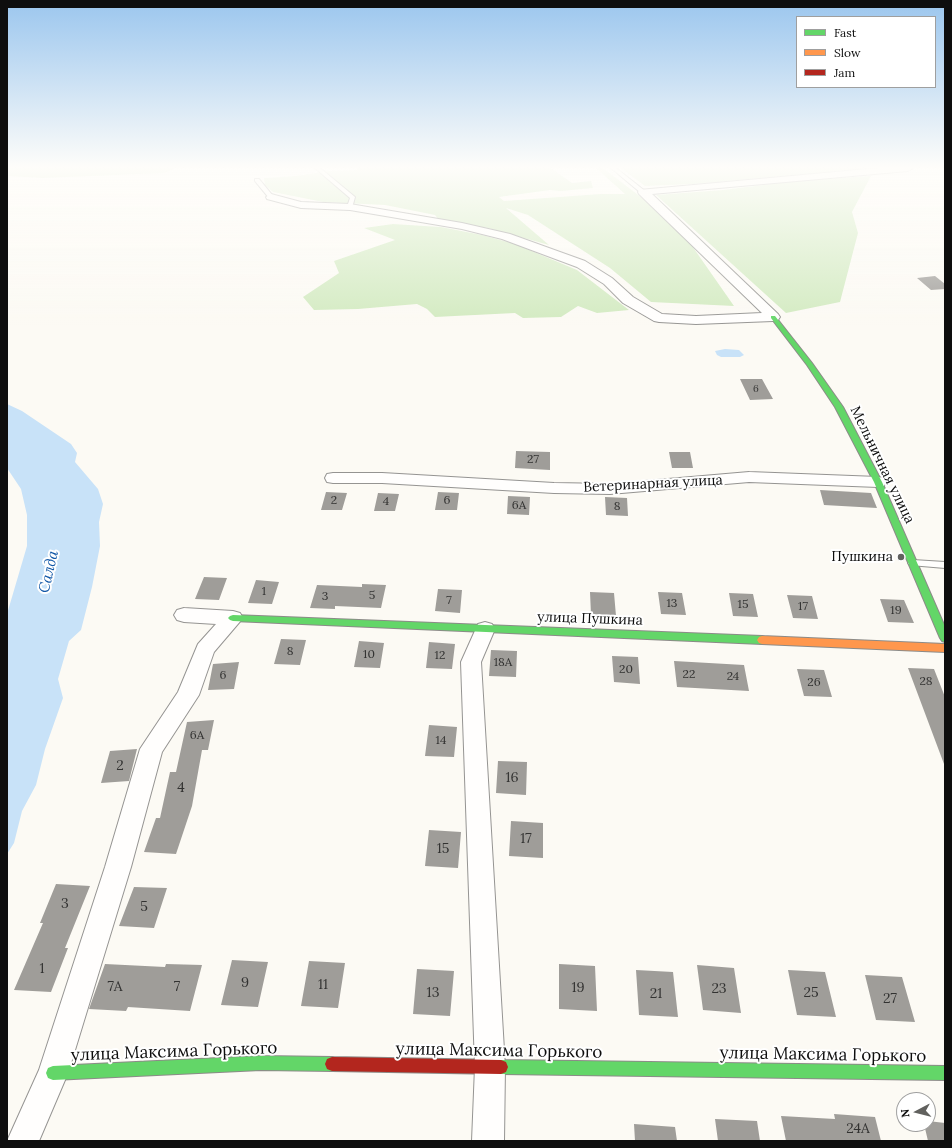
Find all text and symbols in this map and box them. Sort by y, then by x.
legend [796,16,936,88]
text: Fast [834,25,857,40]
text: Slow [834,45,861,60]
text: Jam [834,65,855,80]
house number: 6 [753,383,759,395]
street label: Мельничная улица [846,404,918,526]
house number: 27 [527,453,539,467]
street label: Ветеринарная улица [583,472,723,496]
house number: 2 [331,494,337,508]
house number: 6 [444,494,450,508]
house number: 4 [383,495,389,509]
house number: 6А [512,499,526,513]
house number: 8 [614,500,620,514]
water label: Салда [35,549,63,595]
place label: Пушкина [831,549,893,565]
marker: Пушкина [896,552,906,562]
house number: 1 [262,585,266,599]
house number: 5 [369,589,375,603]
house number: 3 [322,590,328,604]
house number: 7 [446,594,452,608]
house number: 13 [666,597,678,611]
house number: 15 [738,598,748,612]
house number: 17 [798,600,808,614]
house number: 19 [890,604,902,618]
street label: улица Пушкина [537,609,643,629]
house number: 8 [287,645,293,659]
house number: 10 [363,648,375,662]
house number: 12 [435,649,445,663]
house number: 18А [494,656,512,670]
house number: 20 [619,663,633,677]
house number: 22 [683,668,695,682]
house number: 6 [220,669,226,683]
house number: 24 [727,670,739,684]
house number: 28 [919,675,933,689]
house number: 26 [807,676,821,690]
house number: 6А [190,729,204,743]
house number: 14 [436,734,446,748]
house number: 2 [116,758,124,774]
house number: 16 [505,770,519,786]
house number: 4 [177,780,185,796]
house number: 17 [520,831,532,847]
house number: 15 [437,841,449,857]
house number: 3 [61,896,69,912]
house number: 5 [140,899,148,915]
house number: 1 [39,961,45,977]
house number: 9 [241,975,249,991]
house number: 11 [318,977,328,993]
house number: 7А [108,979,122,995]
house number: 7 [174,979,180,995]
house number: 19 [571,980,585,996]
house number: 23 [711,981,727,997]
house number: 13 [427,985,439,1001]
house number: 25 [803,985,819,1001]
house number: 21 [650,986,662,1002]
house number: 27 [883,991,897,1007]
street label: улица Максима Горького [70,1038,278,1066]
street label: улица Максима Горького [396,1039,602,1063]
street label: улица Максима Горького [720,1043,926,1067]
north arrow [896,1092,936,1132]
text: N [898,1108,913,1118]
house number: 24А [846,1121,870,1137]

